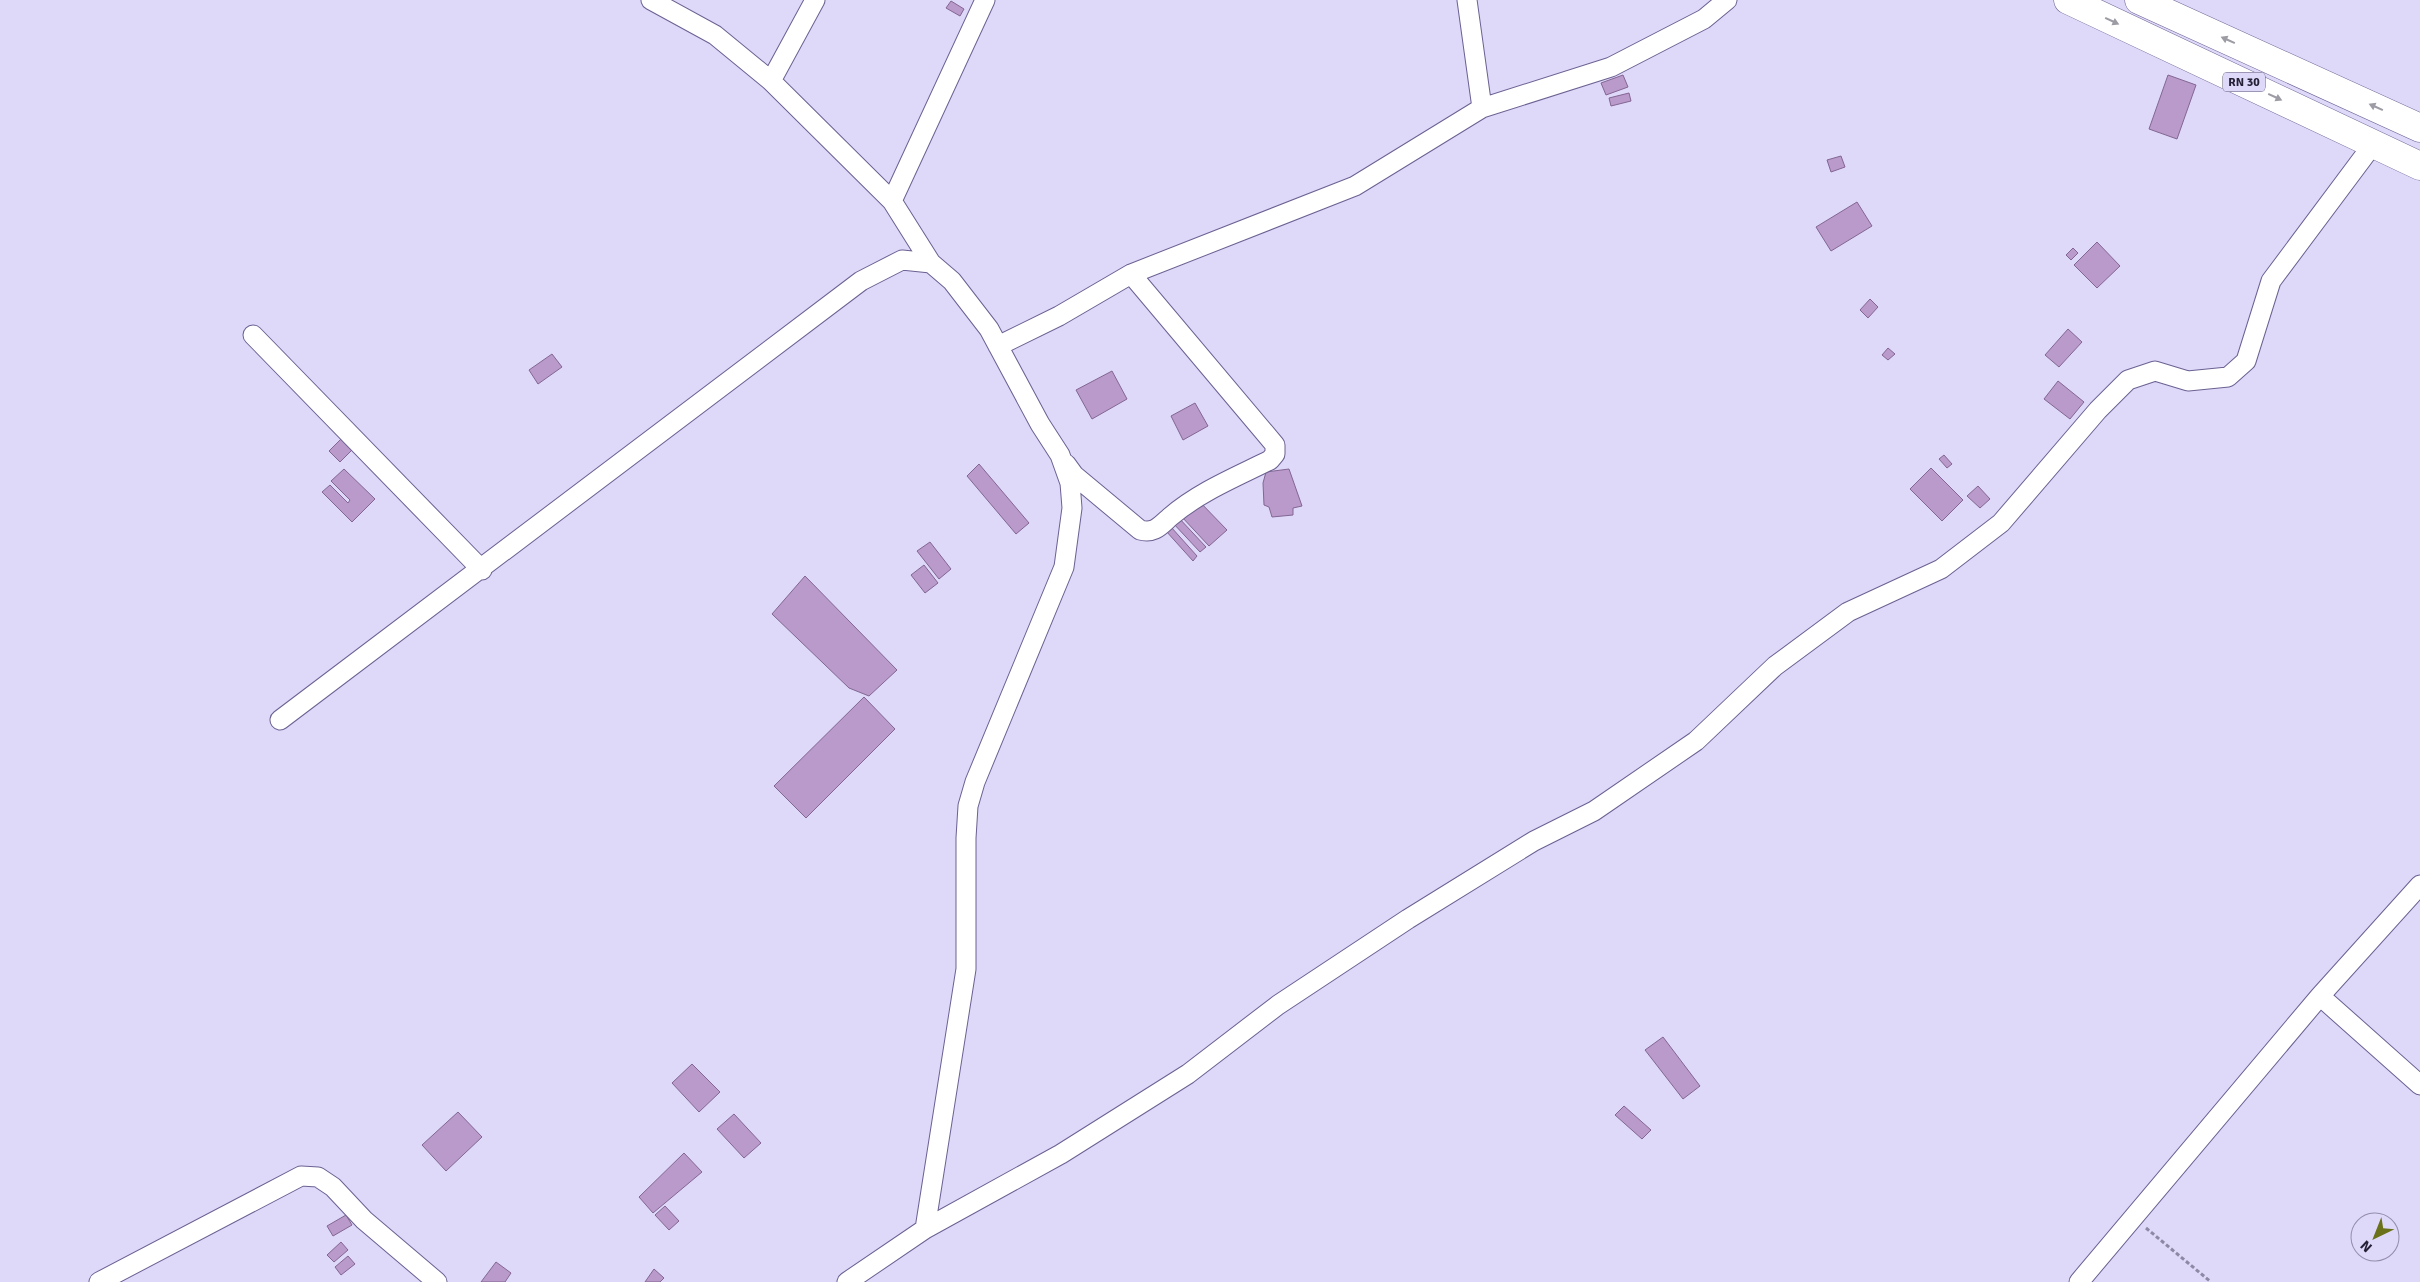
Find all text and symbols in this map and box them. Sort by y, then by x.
one-way arrow [2105,17,2119,25]
one-way arrow [2221,36,2235,44]
road number: RN 30 [2223,72,2265,91]
one-way arrow [2268,93,2282,101]
one-way arrow [2369,103,2383,111]
north arrow [2350,1212,2400,1262]
text: N [2357,1237,2376,1256]

